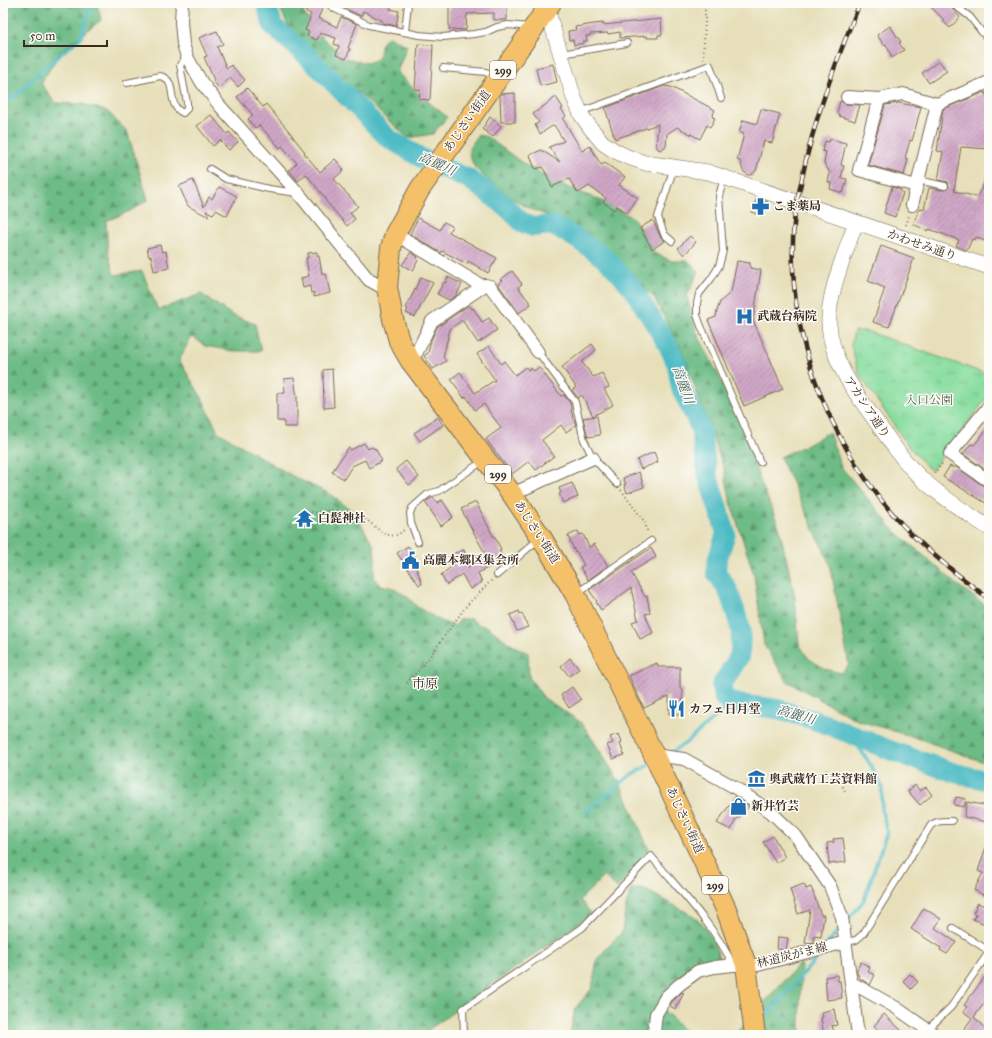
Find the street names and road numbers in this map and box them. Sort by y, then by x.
road number: 299 [490,61,516,79]
street label: あじさい街道 [441,87,493,155]
street label: かわせみ通り [886,227,958,263]
street label: アカシア通り [841,373,893,441]
road number: 299 [485,465,511,483]
street label: あじさい街道 [512,498,562,566]
street label: あじさい街道 [663,784,707,856]
road number: 299 [702,876,728,894]
street label: 林道炭がま線 [755,939,829,971]

